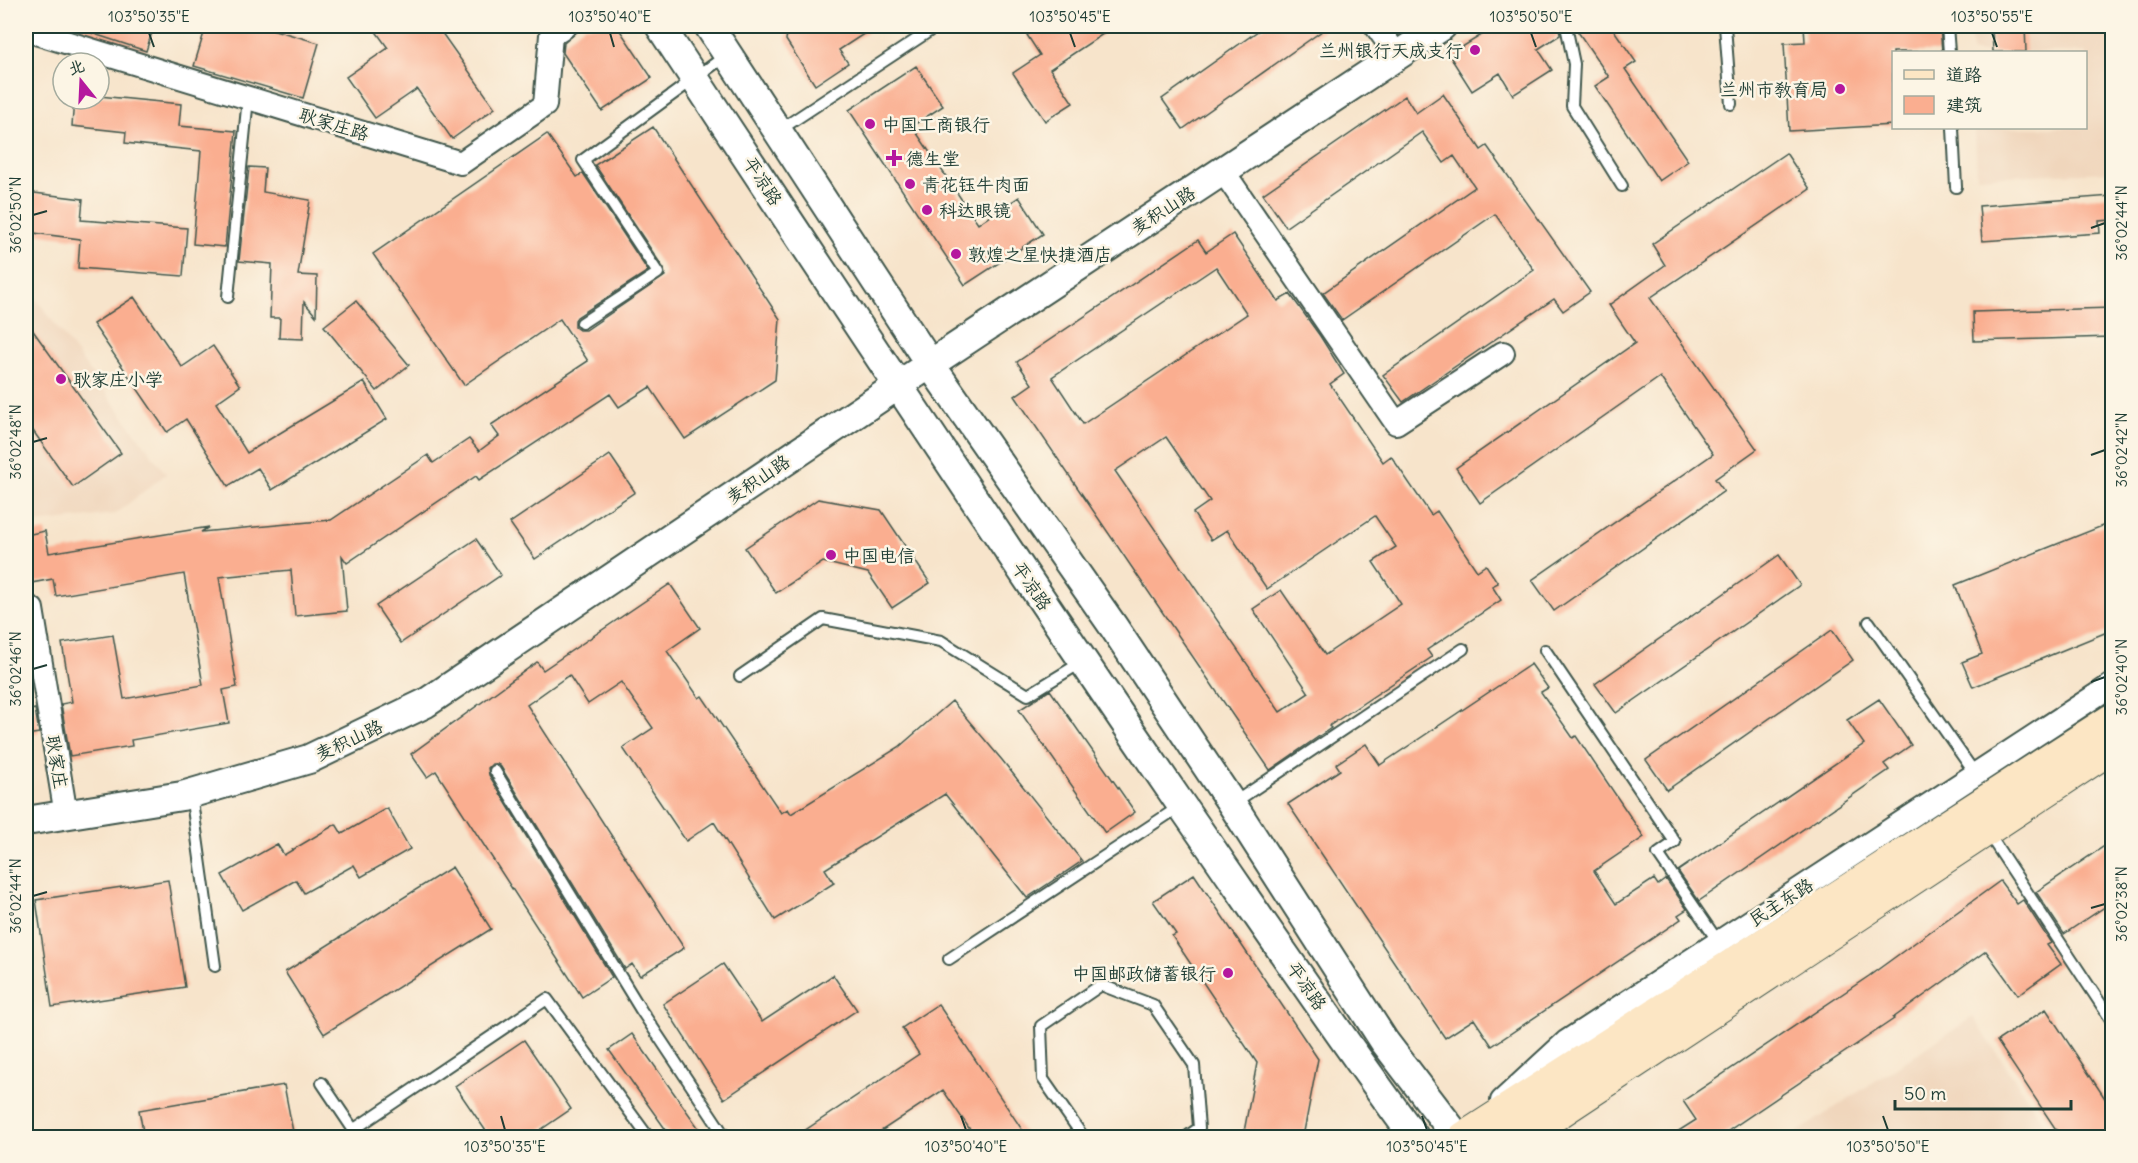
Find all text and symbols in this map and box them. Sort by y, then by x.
text: 103°50'35"E [108,7,190,26]
text: 103°50'40"E [569,7,652,26]
text: 103°50'45"E [1029,7,1111,26]
text: 103°50'50"E [1489,7,1573,26]
text: 103°50'55"E [1951,7,2033,26]
place label: 兰州银行天成支行 [1319,39,1463,62]
marker: 兰州银行天成支行 [1468,43,1482,57]
north arrow [51,51,111,111]
legend [1892,51,2087,129]
text: 北 [66,55,87,79]
text: 道路 [1946,63,1982,86]
place label: 兰州市教育局 [1720,78,1828,101]
marker: 兰州市教育局 [1833,82,1847,96]
text: 建筑 [1946,93,1982,116]
street label: 耿家庄路 [296,102,372,146]
place label: 中国工商银行 [882,113,990,136]
marker: 中国工商银行 [863,117,877,131]
place label: 德生堂 [906,147,960,170]
marker: 德生堂 [887,151,901,165]
street label: 平凉路 [739,152,787,210]
place label: 青花钰牛肉面 [922,173,1030,196]
text: 36°02'50"N [6,176,25,254]
marker: 青花钰牛肉面 [903,177,917,191]
street label: 麦积山路 [1127,181,1199,239]
text: 36°02'44"N [2112,185,2131,261]
place label: 科达眼镜 [939,199,1011,222]
marker: 科达眼镜 [920,203,934,217]
place label: 敦煌之星快捷酒店 [968,243,1112,266]
marker: 敦煌之星快捷酒店 [949,247,963,261]
place label: 耿家庄小学 [73,368,163,391]
marker: 耿家庄小学 [54,372,68,386]
text: 36°02'48"N [6,404,25,480]
text: 36°02'42"N [2112,412,2131,488]
street label: 麦积山路 [722,449,794,509]
place label: 中国电信 [843,544,915,567]
marker: 中国电信 [824,548,838,562]
street label: 平凉路 [1007,557,1057,615]
text: 36°02'46"N [6,631,25,707]
text: 36°02'40"N [2112,639,2131,715]
street label: 麦积山路 [312,714,386,766]
street label: 耿家庄 [41,734,73,790]
text: 36°02'44"N [6,858,25,934]
text: 36°02'38"N [2112,866,2131,942]
street label: 民主东路 [1745,873,1817,931]
street label: 平凉路 [1282,957,1332,1015]
place label: 中国邮政储蓄银行 [1072,962,1216,985]
marker: 中国邮政储蓄银行 [1221,966,1235,980]
scale bar [1895,1073,2070,1111]
text: 50 m [1904,1082,1946,1105]
text: 103°50'35"E [464,1137,546,1156]
text: 103°50'40"E [925,1137,1008,1156]
text: 103°50'45"E [1386,1137,1468,1156]
text: 103°50'50"E [1846,1137,1930,1156]

